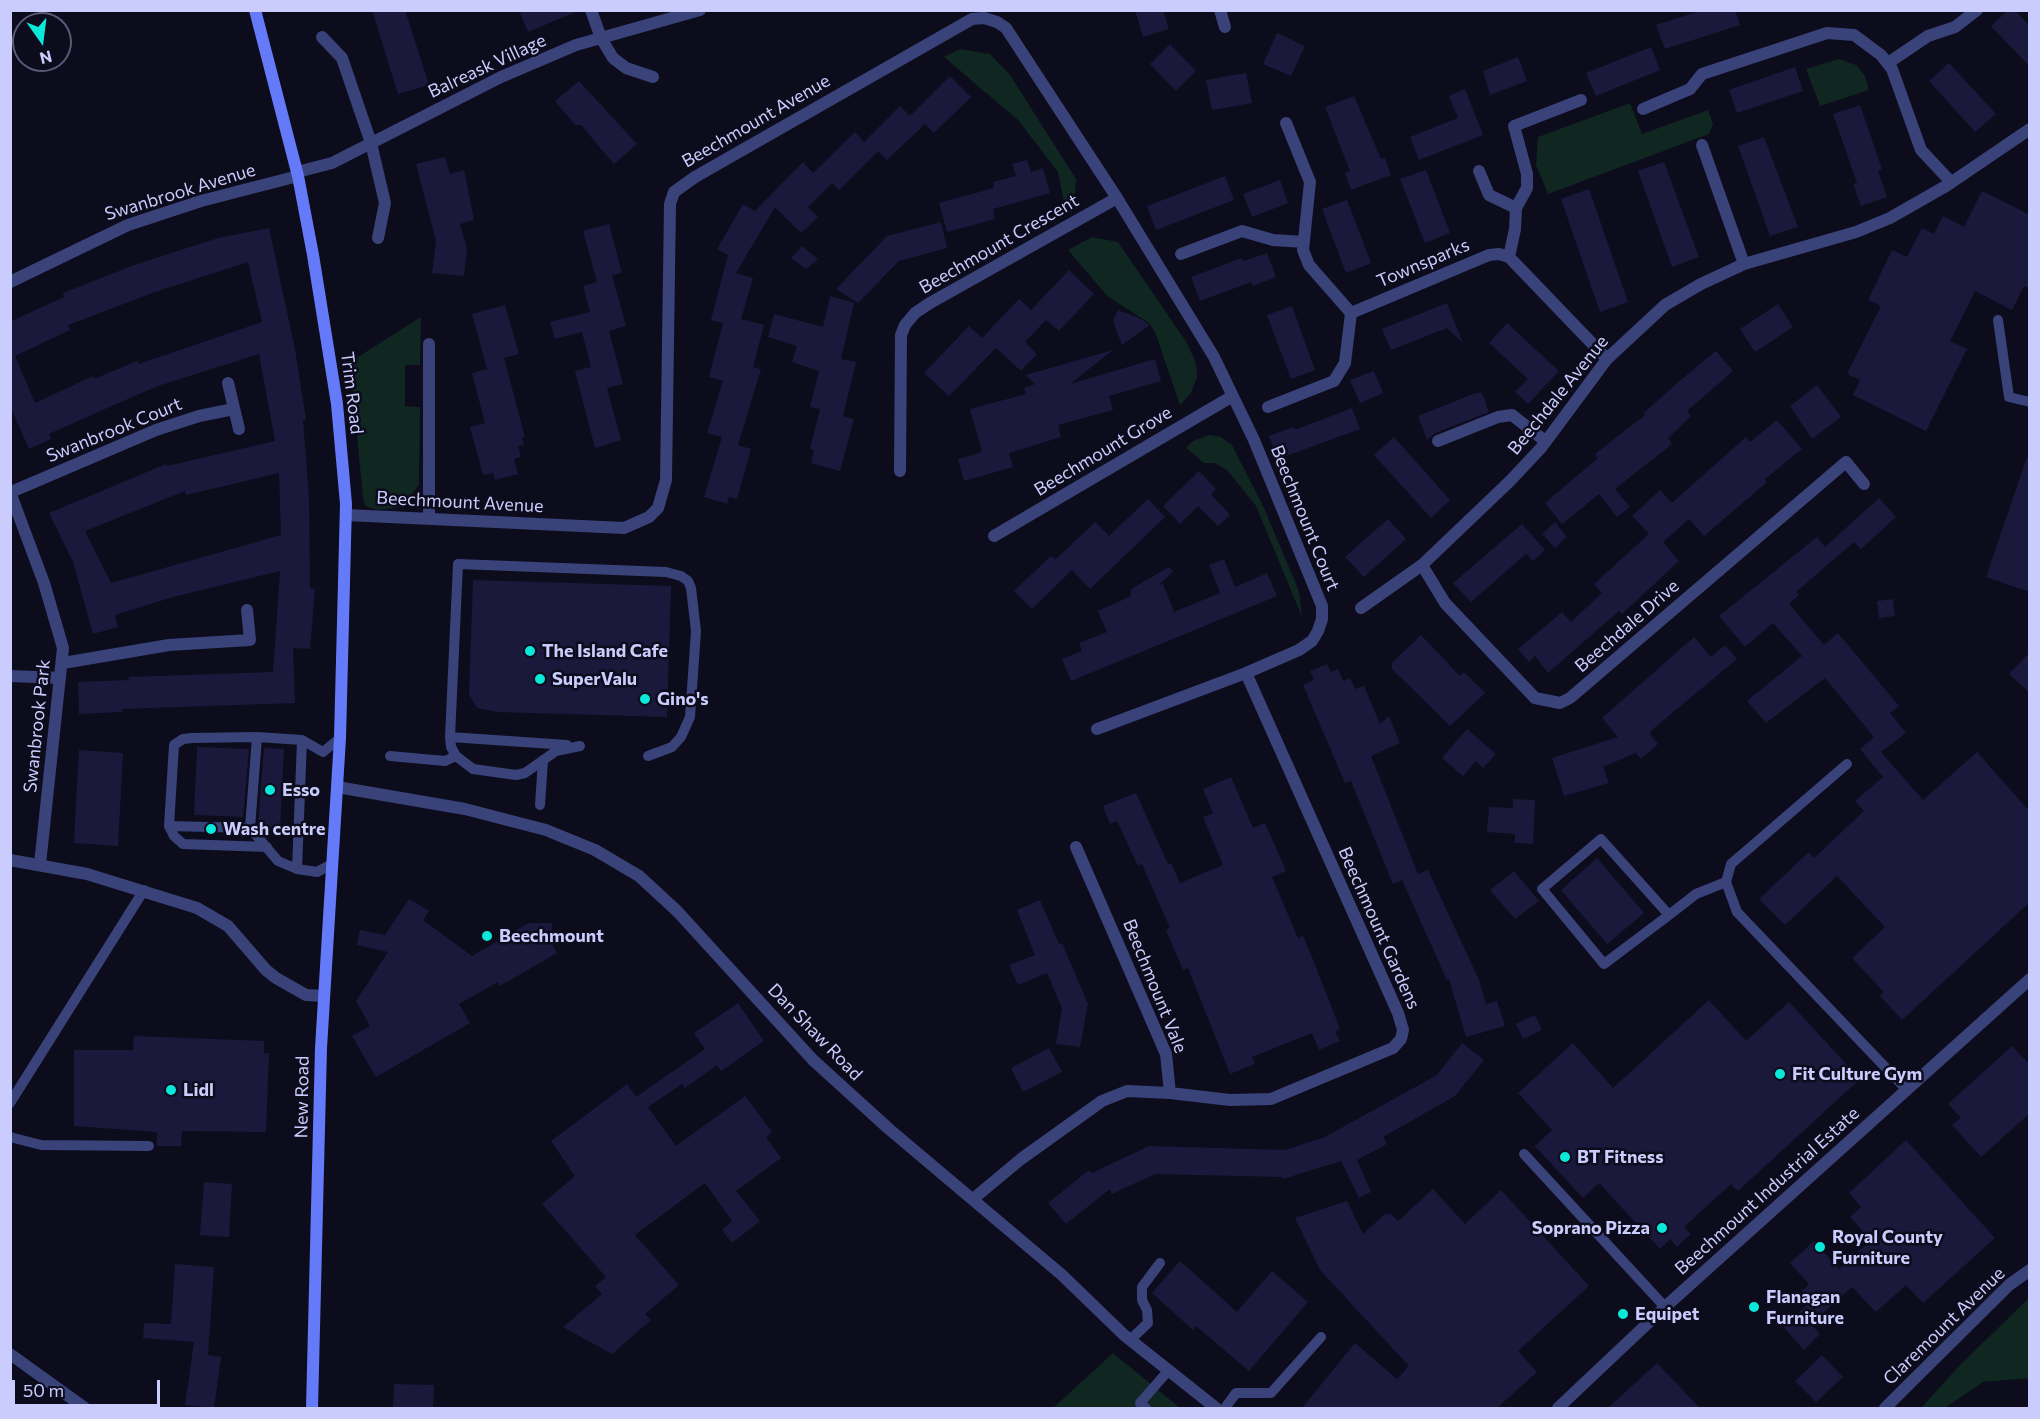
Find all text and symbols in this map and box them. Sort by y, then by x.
north arrow [12,12,72,72]
street label: Balreask Village [425,29,549,103]
text: N [38,47,54,69]
street label: Beechmount Avenue [678,70,834,172]
street label: Swanbrook Avenue [102,159,258,225]
street label: Beechmount Crescent [915,190,1083,298]
street label: Townsparks [1373,234,1473,292]
street label: Beechdale Avenue [1503,331,1613,459]
street label: Trim Road [336,350,368,436]
street label: Swanbrook Court [43,393,185,467]
street label: Beechmount Grove [1030,401,1176,501]
street label: Beechmount Court [1266,442,1344,594]
street label: Beechmount Avenue [376,487,544,517]
street label: Beechdale Drive [1571,575,1683,677]
place label: The Island Cafe [542,640,668,662]
marker: The Island Cafe [523,644,537,658]
street label: Swanbrook Park [19,658,55,794]
place label: SuperValu [552,668,637,690]
marker: SuperValu [533,672,547,686]
place label: Gino's [657,688,709,710]
marker: Gino's [638,692,652,706]
place label: Esso [282,779,320,801]
marker: Esso [263,783,277,797]
place label: Wash centre [223,818,325,840]
marker: Wash centre [204,822,218,836]
street label: Beechmount Gardens [1333,844,1425,1012]
street label: Beechmount Vale [1118,916,1192,1056]
place label: Beechmount [499,925,604,947]
marker: Beechmount [480,929,494,943]
street label: Dan Shaw Road [763,979,867,1085]
street label: New Road [290,1055,314,1139]
place label: Fit Culture Gym [1792,1063,1922,1085]
marker: Fit Culture Gym [1773,1067,1787,1081]
place label: Lidl [183,1079,214,1101]
marker: Lidl [164,1083,178,1097]
street label: Beechmount Industrial Estate [1670,1103,1864,1279]
place label: BT Fitness [1577,1146,1664,1168]
marker: BT Fitness [1558,1150,1572,1164]
place label: Soprano Pizza [1532,1217,1650,1239]
marker: Soprano Pizza [1655,1221,1669,1235]
place label: Royal County Furniture [1832,1226,1943,1268]
marker: Royal County Furniture [1813,1240,1827,1254]
street label: Claremount Avenue [1879,1263,2009,1389]
place label: Flanagan Furniture [1766,1286,1844,1328]
marker: Flanagan Furniture [1747,1300,1761,1314]
place label: Equipet [1635,1303,1699,1325]
marker: Equipet [1616,1307,1630,1321]
scale bar [15,1368,164,1406]
text: 50 m [23,1379,64,1401]

